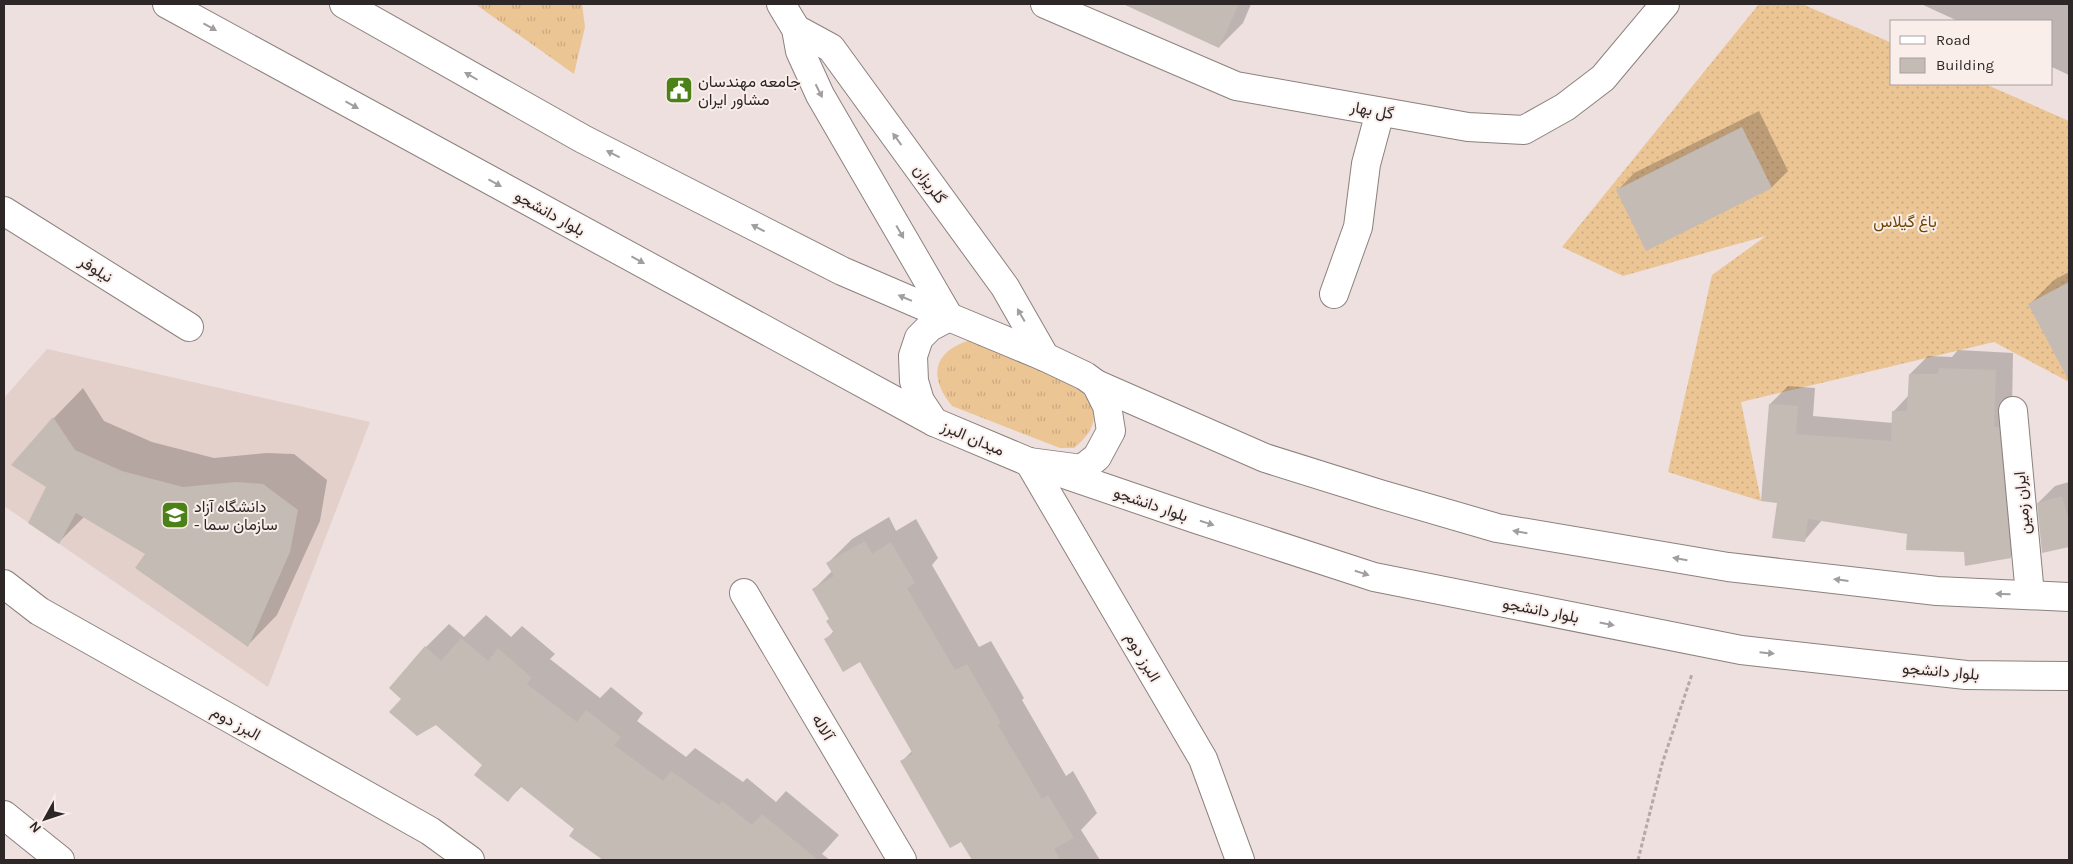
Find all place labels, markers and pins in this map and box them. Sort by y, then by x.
place label: جامعه مهندسان مشاور ایران [698,72,801,110]
public building icon: جامعه مهندسان مشاور ایران [664,75,694,105]
place label: دانشگاه آزاد - سازمان سما [194,497,278,535]
school or university icon: دانشگاه آزاد - سازمان سما [160,500,190,530]

